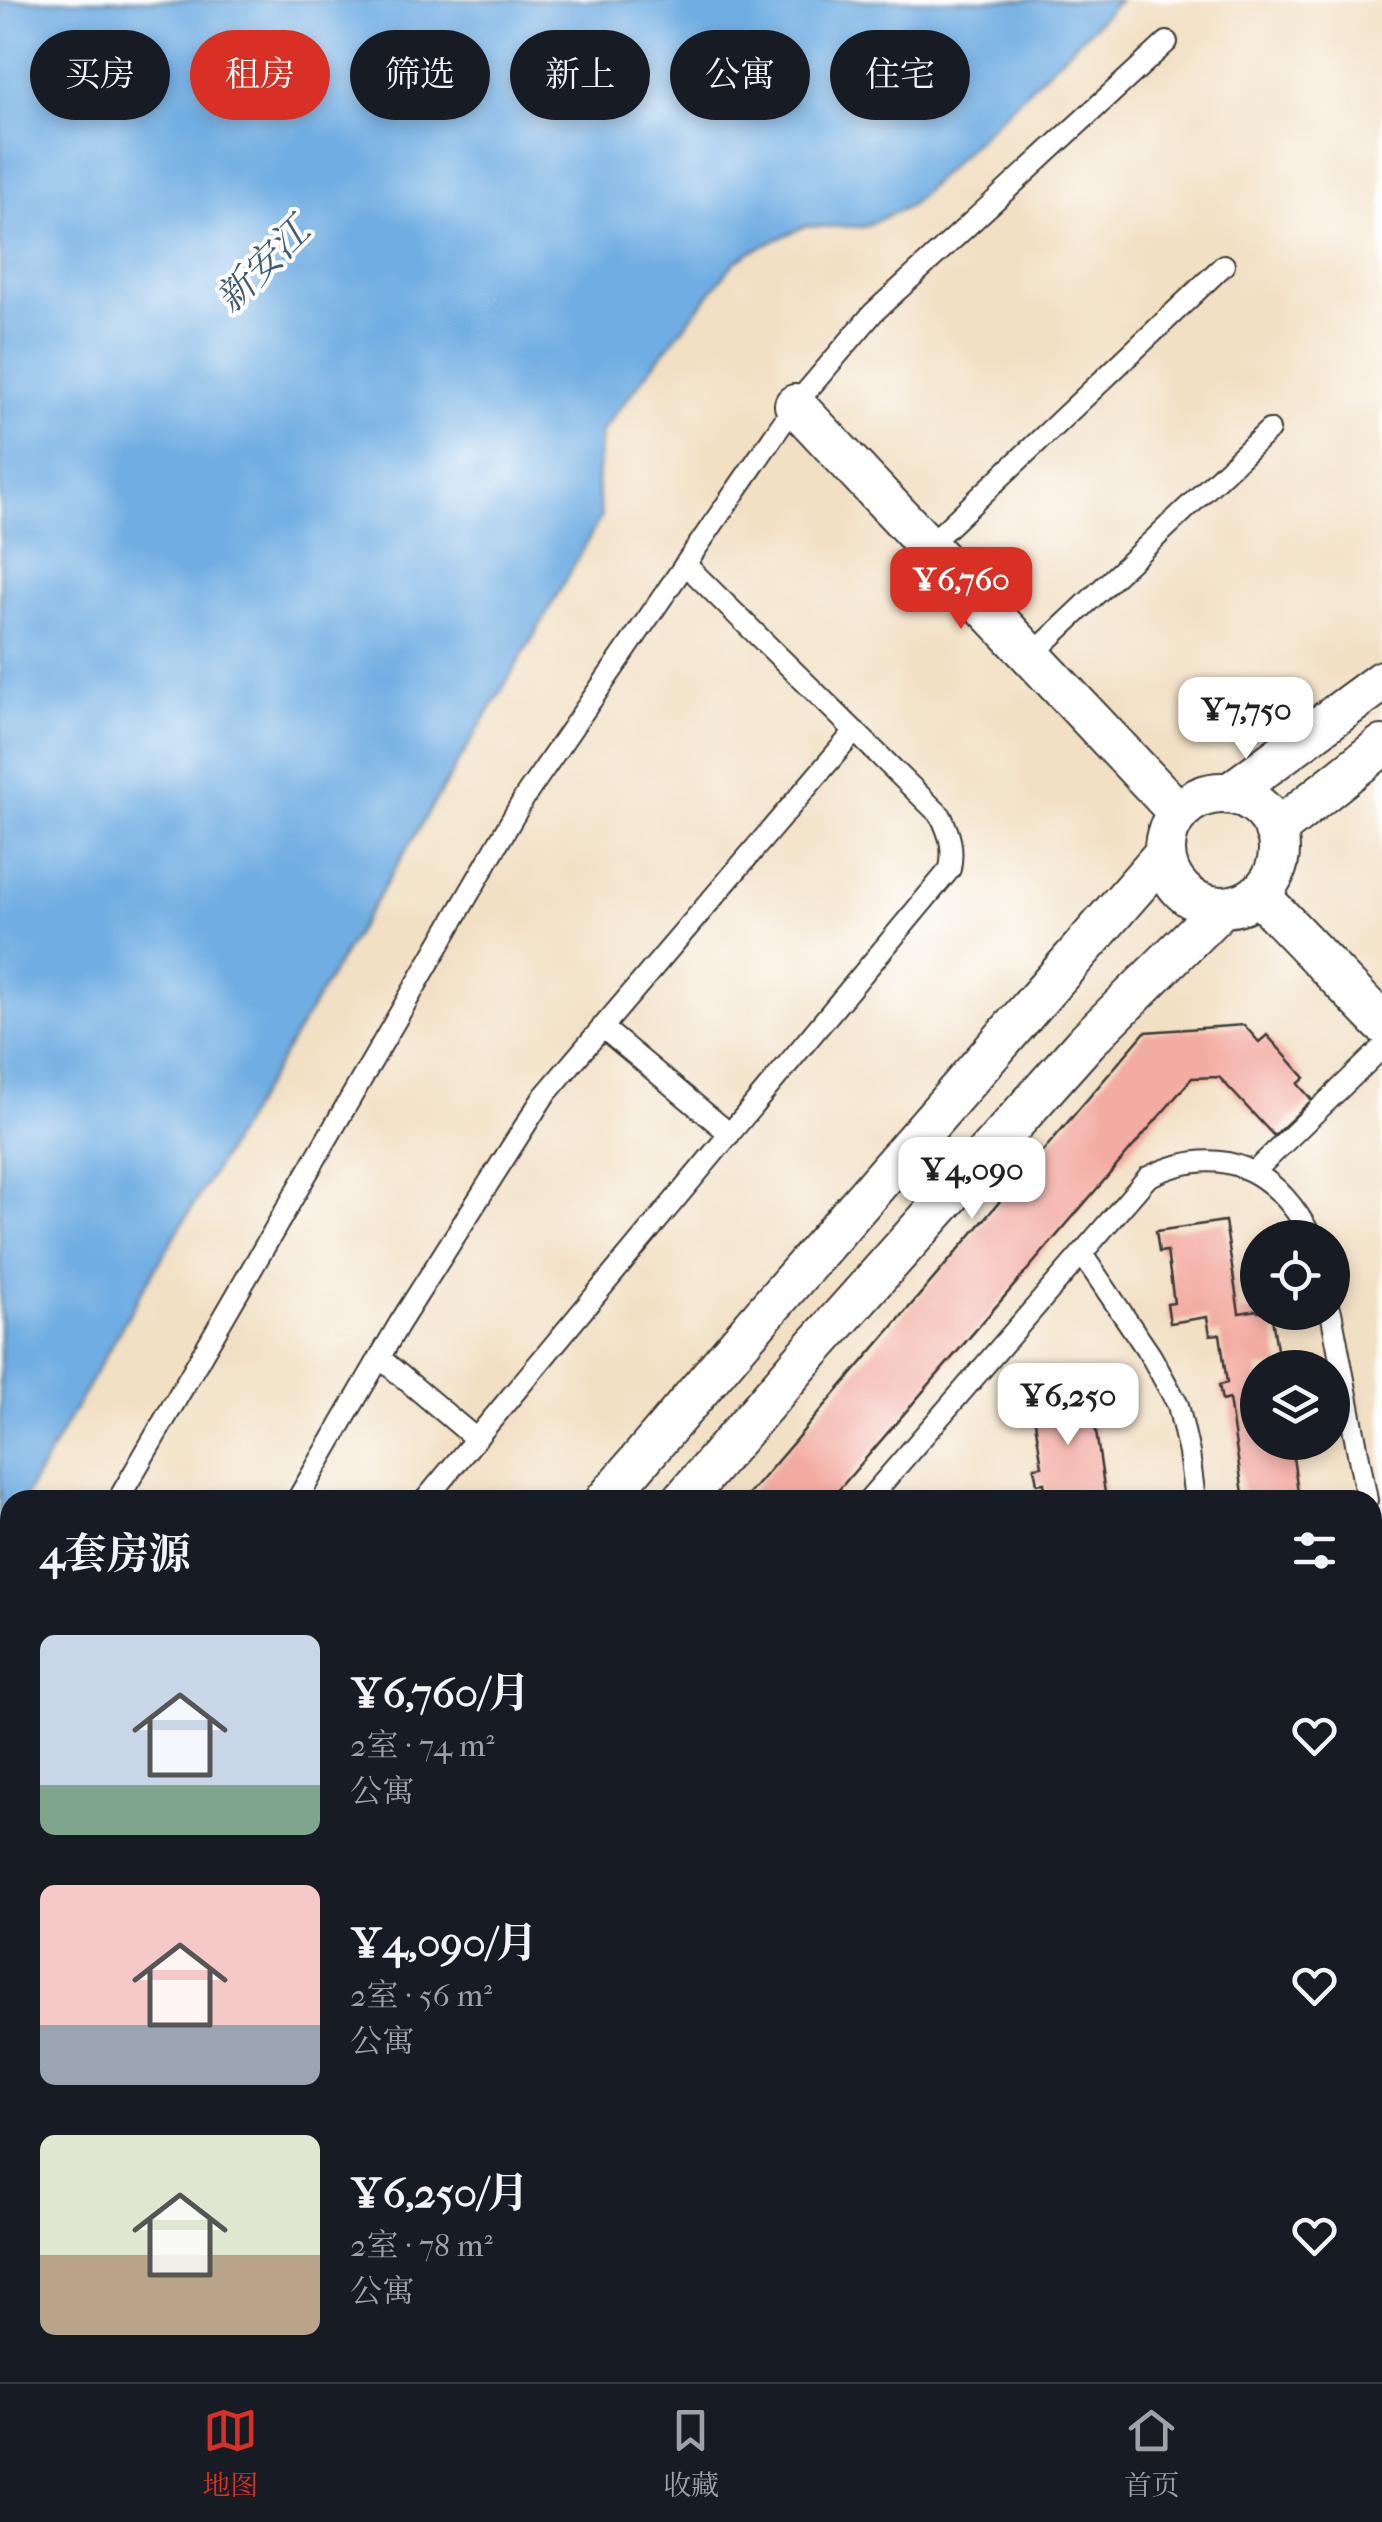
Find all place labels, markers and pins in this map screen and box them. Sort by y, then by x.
pin: ¥6,760 [880,547,1042,632]
pin: ¥7,750 [1165,677,1327,762]
pin: ¥4,090 [891,1137,1053,1222]
pin: ¥6,250 [987,1363,1149,1448]

